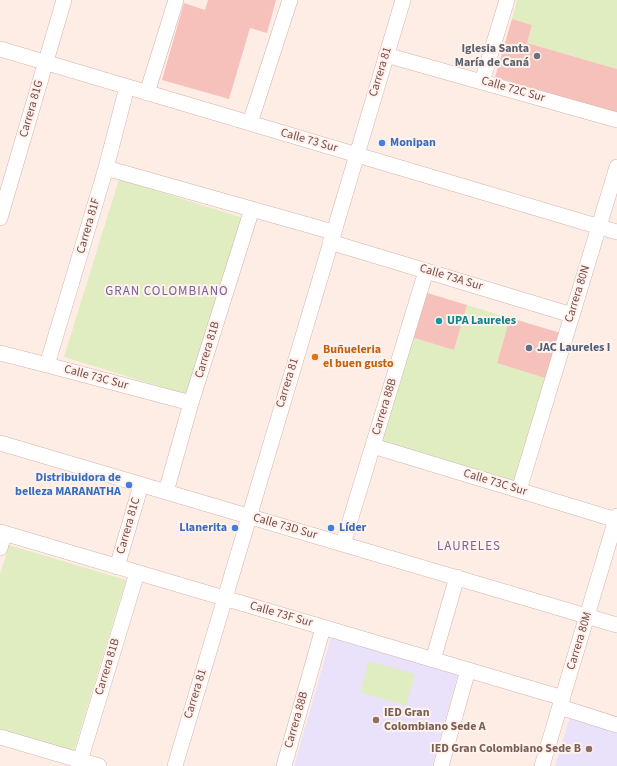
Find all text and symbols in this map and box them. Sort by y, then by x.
place label: Iglesia Santa María de Caná [455,42,529,70]
street label: Carrera 81 [367,45,395,99]
marker: Iglesia Santa María de Caná [532,51,542,61]
street label: Calle 72C Sur [479,74,547,106]
street label: Carrera 81G [17,79,47,139]
street label: Calle 73 Sur [279,126,339,156]
place label: Monipan [390,136,436,150]
marker: Monipan [377,138,387,148]
street label: Carrera 81F [74,197,104,255]
street label: Calle 73A Sur [418,262,484,294]
street label: Carrera 80N [562,264,594,324]
district label: GRAN COLOMBIANO [105,284,229,300]
place label: UPA Laureles [447,314,516,328]
marker: UPA Laureles [434,316,444,326]
street label: Carrera 81B [193,320,223,380]
place label: JAC Laureles I [537,341,610,355]
place label: Buñueleria el buen gusto [323,343,394,371]
marker: JAC Laureles I [524,343,534,353]
marker: Buñueleria el buen gusto [310,352,320,362]
street label: Carrera 81 [274,356,302,410]
street label: Calle 73C Sur [62,363,130,393]
street label: Carrera 88B [370,377,400,437]
street label: Calle 73C Sur [462,467,528,499]
place label: Distribuidora de belleza MARANATHA [15,471,121,499]
marker: Distribuidora de belleza MARANATHA [124,480,134,490]
street label: Carrera 81C [114,496,144,556]
street label: Calle 73D Sur [251,511,319,543]
place label: Llanerita [179,521,227,535]
place label: Líder [339,521,366,535]
marker: Llanerita [230,523,240,533]
marker: Líder [326,523,336,533]
district label: LAURELES [437,539,501,555]
street label: Calle 73F Sur [248,599,314,631]
street label: Carrera 80M [564,610,596,672]
street label: Carrera 81B [93,637,123,697]
street label: Carrera 81 [182,667,210,721]
street label: Carrera 88B [282,690,312,750]
place label: IED Gran Colombiano Sede A [384,706,486,734]
marker: IED Gran Colombiano Sede A [371,715,381,725]
place label: IED Gran Colombiano Sede B [431,742,581,756]
marker: IED Gran Colombiano Sede B [584,744,594,754]

